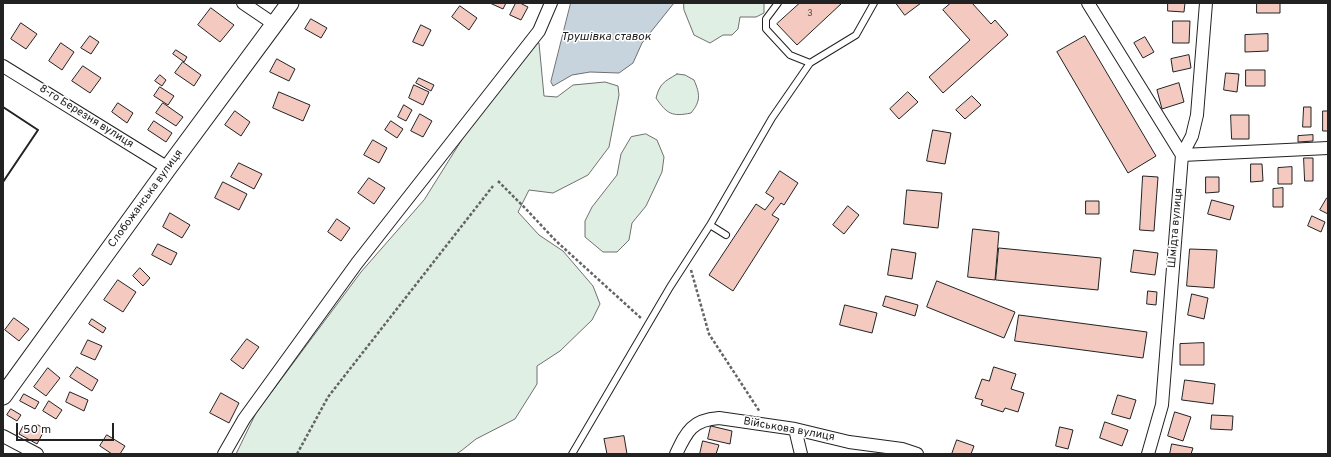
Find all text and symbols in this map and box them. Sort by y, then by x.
house number: 3 [807,9,813,19]
water label: Трушівка ставок [561,31,651,45]
street label: 8-го Березня вулиця [36,83,136,151]
street label: Слобожанська вулиця [106,147,186,251]
street label: Шмідта вулиця [1166,187,1186,269]
scale bar [18,415,116,441]
street label: Військова вулиця [742,415,836,445]
text: 50 m [23,422,51,438]

